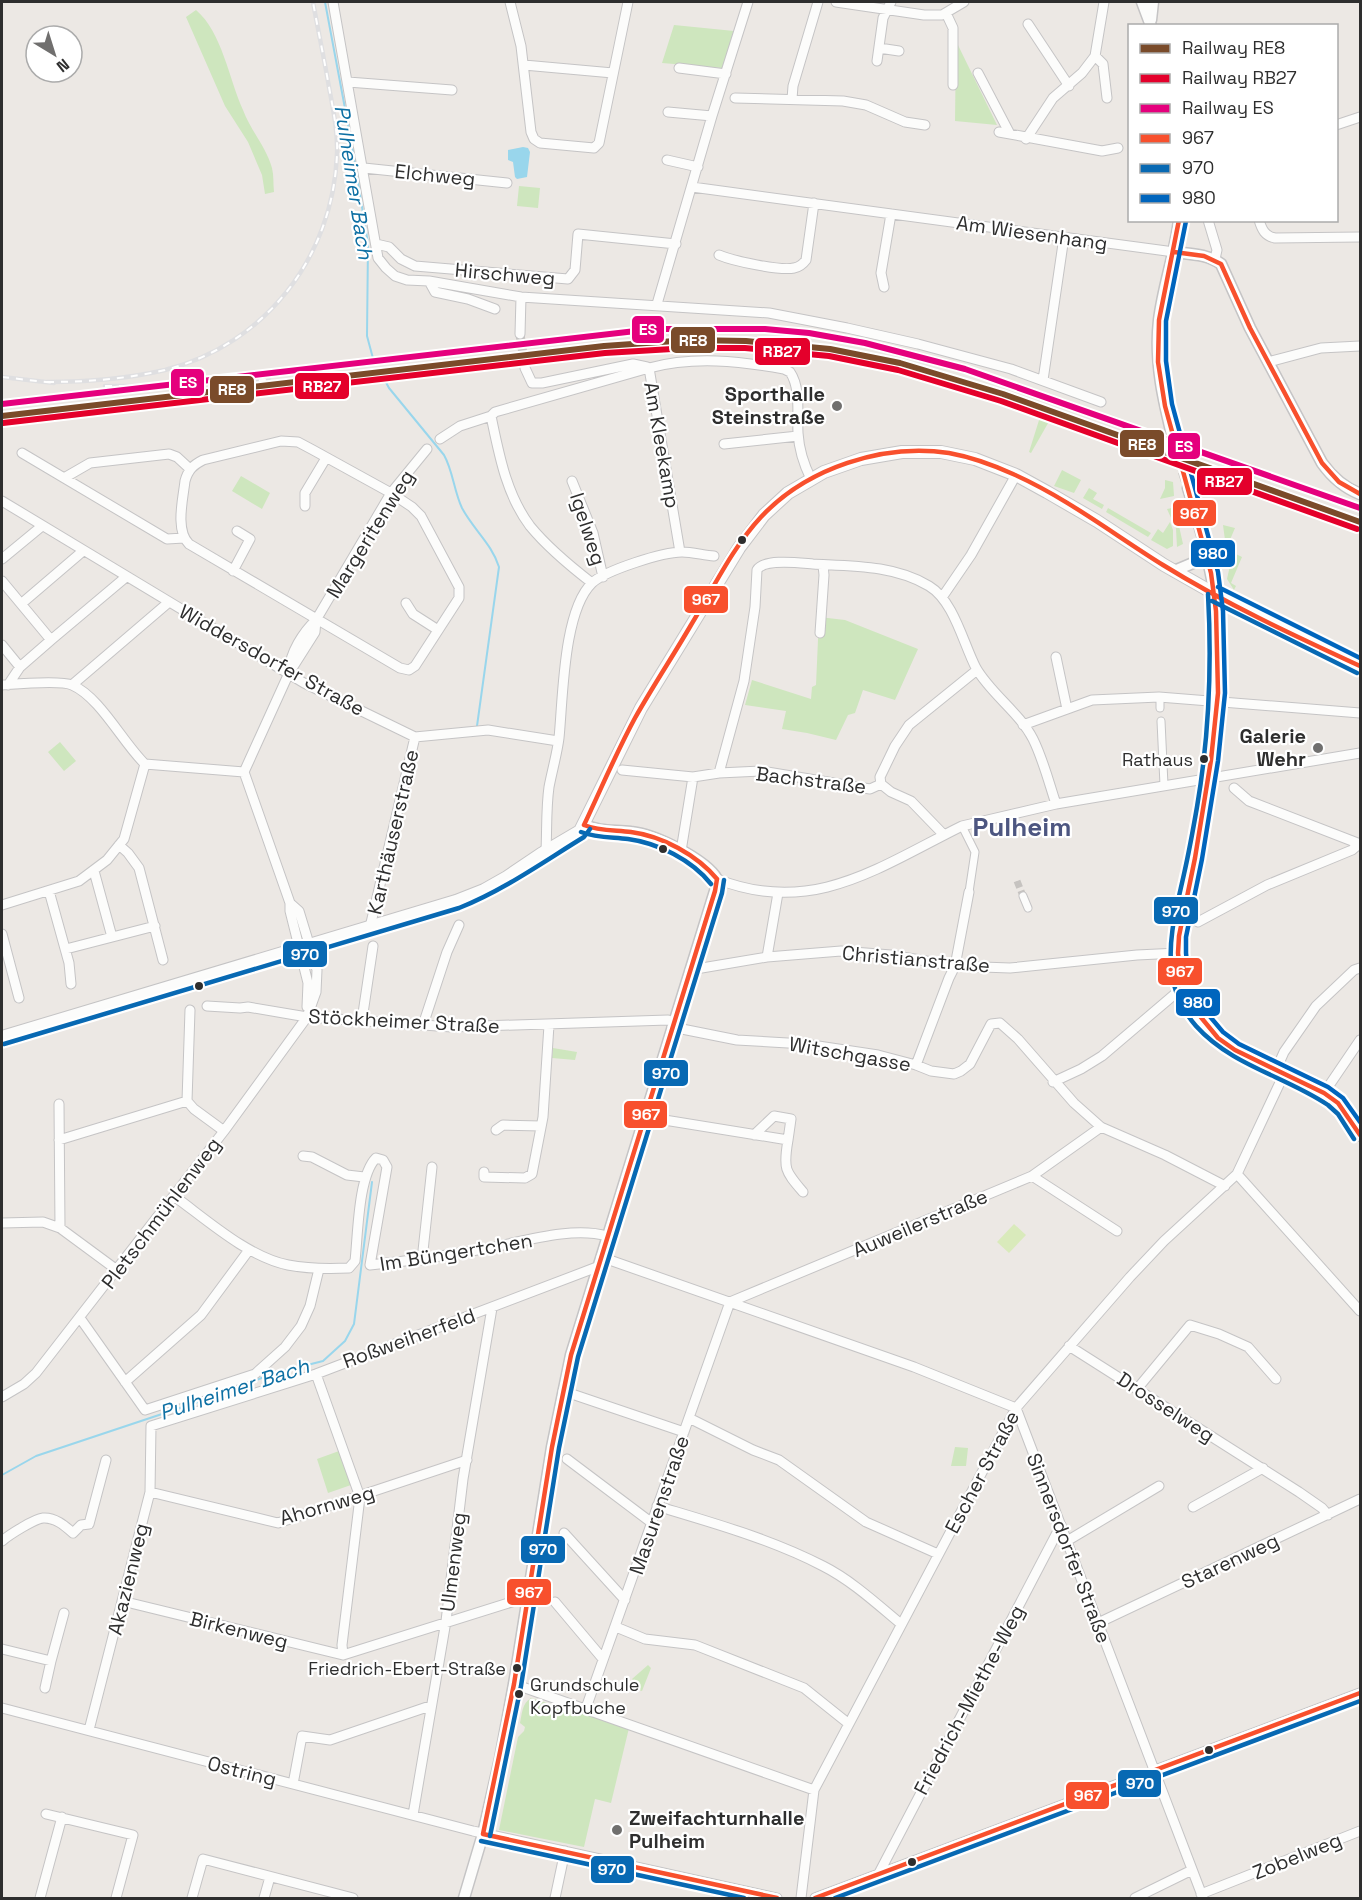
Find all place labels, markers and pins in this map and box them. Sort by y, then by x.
place label: Sporthalle Steinstraße [712,381,825,430]
marker: Sporthalle Steinstraße [830,399,844,413]
unlabelled marker [736,534,748,546]
place label: Galerie Wehr [1240,723,1306,772]
marker: Galerie Wehr [1311,741,1325,755]
place label: Rathaus [1122,748,1193,771]
marker: Rathaus [1198,753,1210,765]
unlabelled marker [657,843,669,855]
unlabelled marker [193,980,205,992]
place label: Friedrich-Ebert-Straße [308,1657,506,1680]
marker: Friedrich-Ebert-Straße [511,1662,523,1674]
place label: Grundschule Kopfbuche [530,1673,640,1719]
marker: Grundschule Kopfbuche [513,1688,525,1700]
unlabelled marker [1203,1744,1215,1756]
place label: Zweifachturnhalle Pulheim [629,1805,804,1854]
marker: Zweifachturnhalle Pulheim [610,1823,624,1837]
unlabelled marker [906,1856,918,1868]

